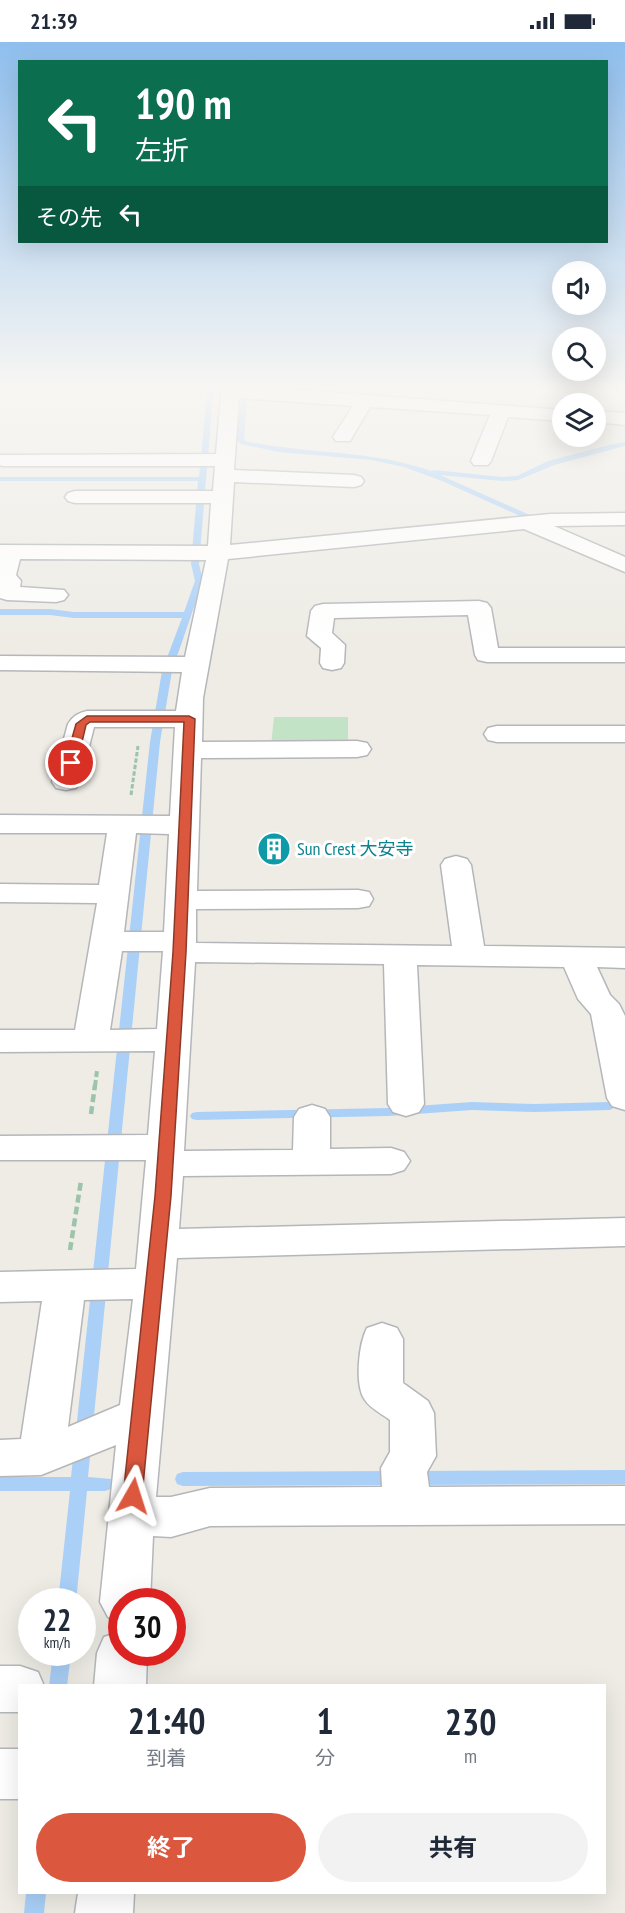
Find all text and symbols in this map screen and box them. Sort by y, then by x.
text: 21:39 [30,7,78,35]
text: 190 m [135,76,232,131]
icon: left [36,84,114,162]
text: 左折 [135,133,189,167]
icon: left [114,198,147,231]
text: その先 [36,203,102,231]
map controls [552,261,606,447]
button: sound [552,261,606,315]
button: search [552,327,606,381]
button: layers [552,393,606,447]
pin [45,737,96,788]
icon: arrive [54,746,87,779]
building icon: Sun Crest 大安寺 [256,831,292,867]
place label: Sun Crest 大安寺 [297,837,413,860]
position arrow [101,1464,165,1528]
speed limit sign: 30 [108,1588,186,1666]
text: 22 [43,1600,71,1639]
text: km/h [44,1633,70,1652]
text: 21:40 [128,1697,206,1744]
text: 1 [317,1697,334,1744]
text: 230 [445,1698,496,1745]
text: m [464,1743,477,1769]
text: 到着 [147,1745,187,1771]
text: 分 [315,1745,335,1771]
button: 終了 [36,1813,306,1882]
button: 共有 [318,1813,588,1882]

